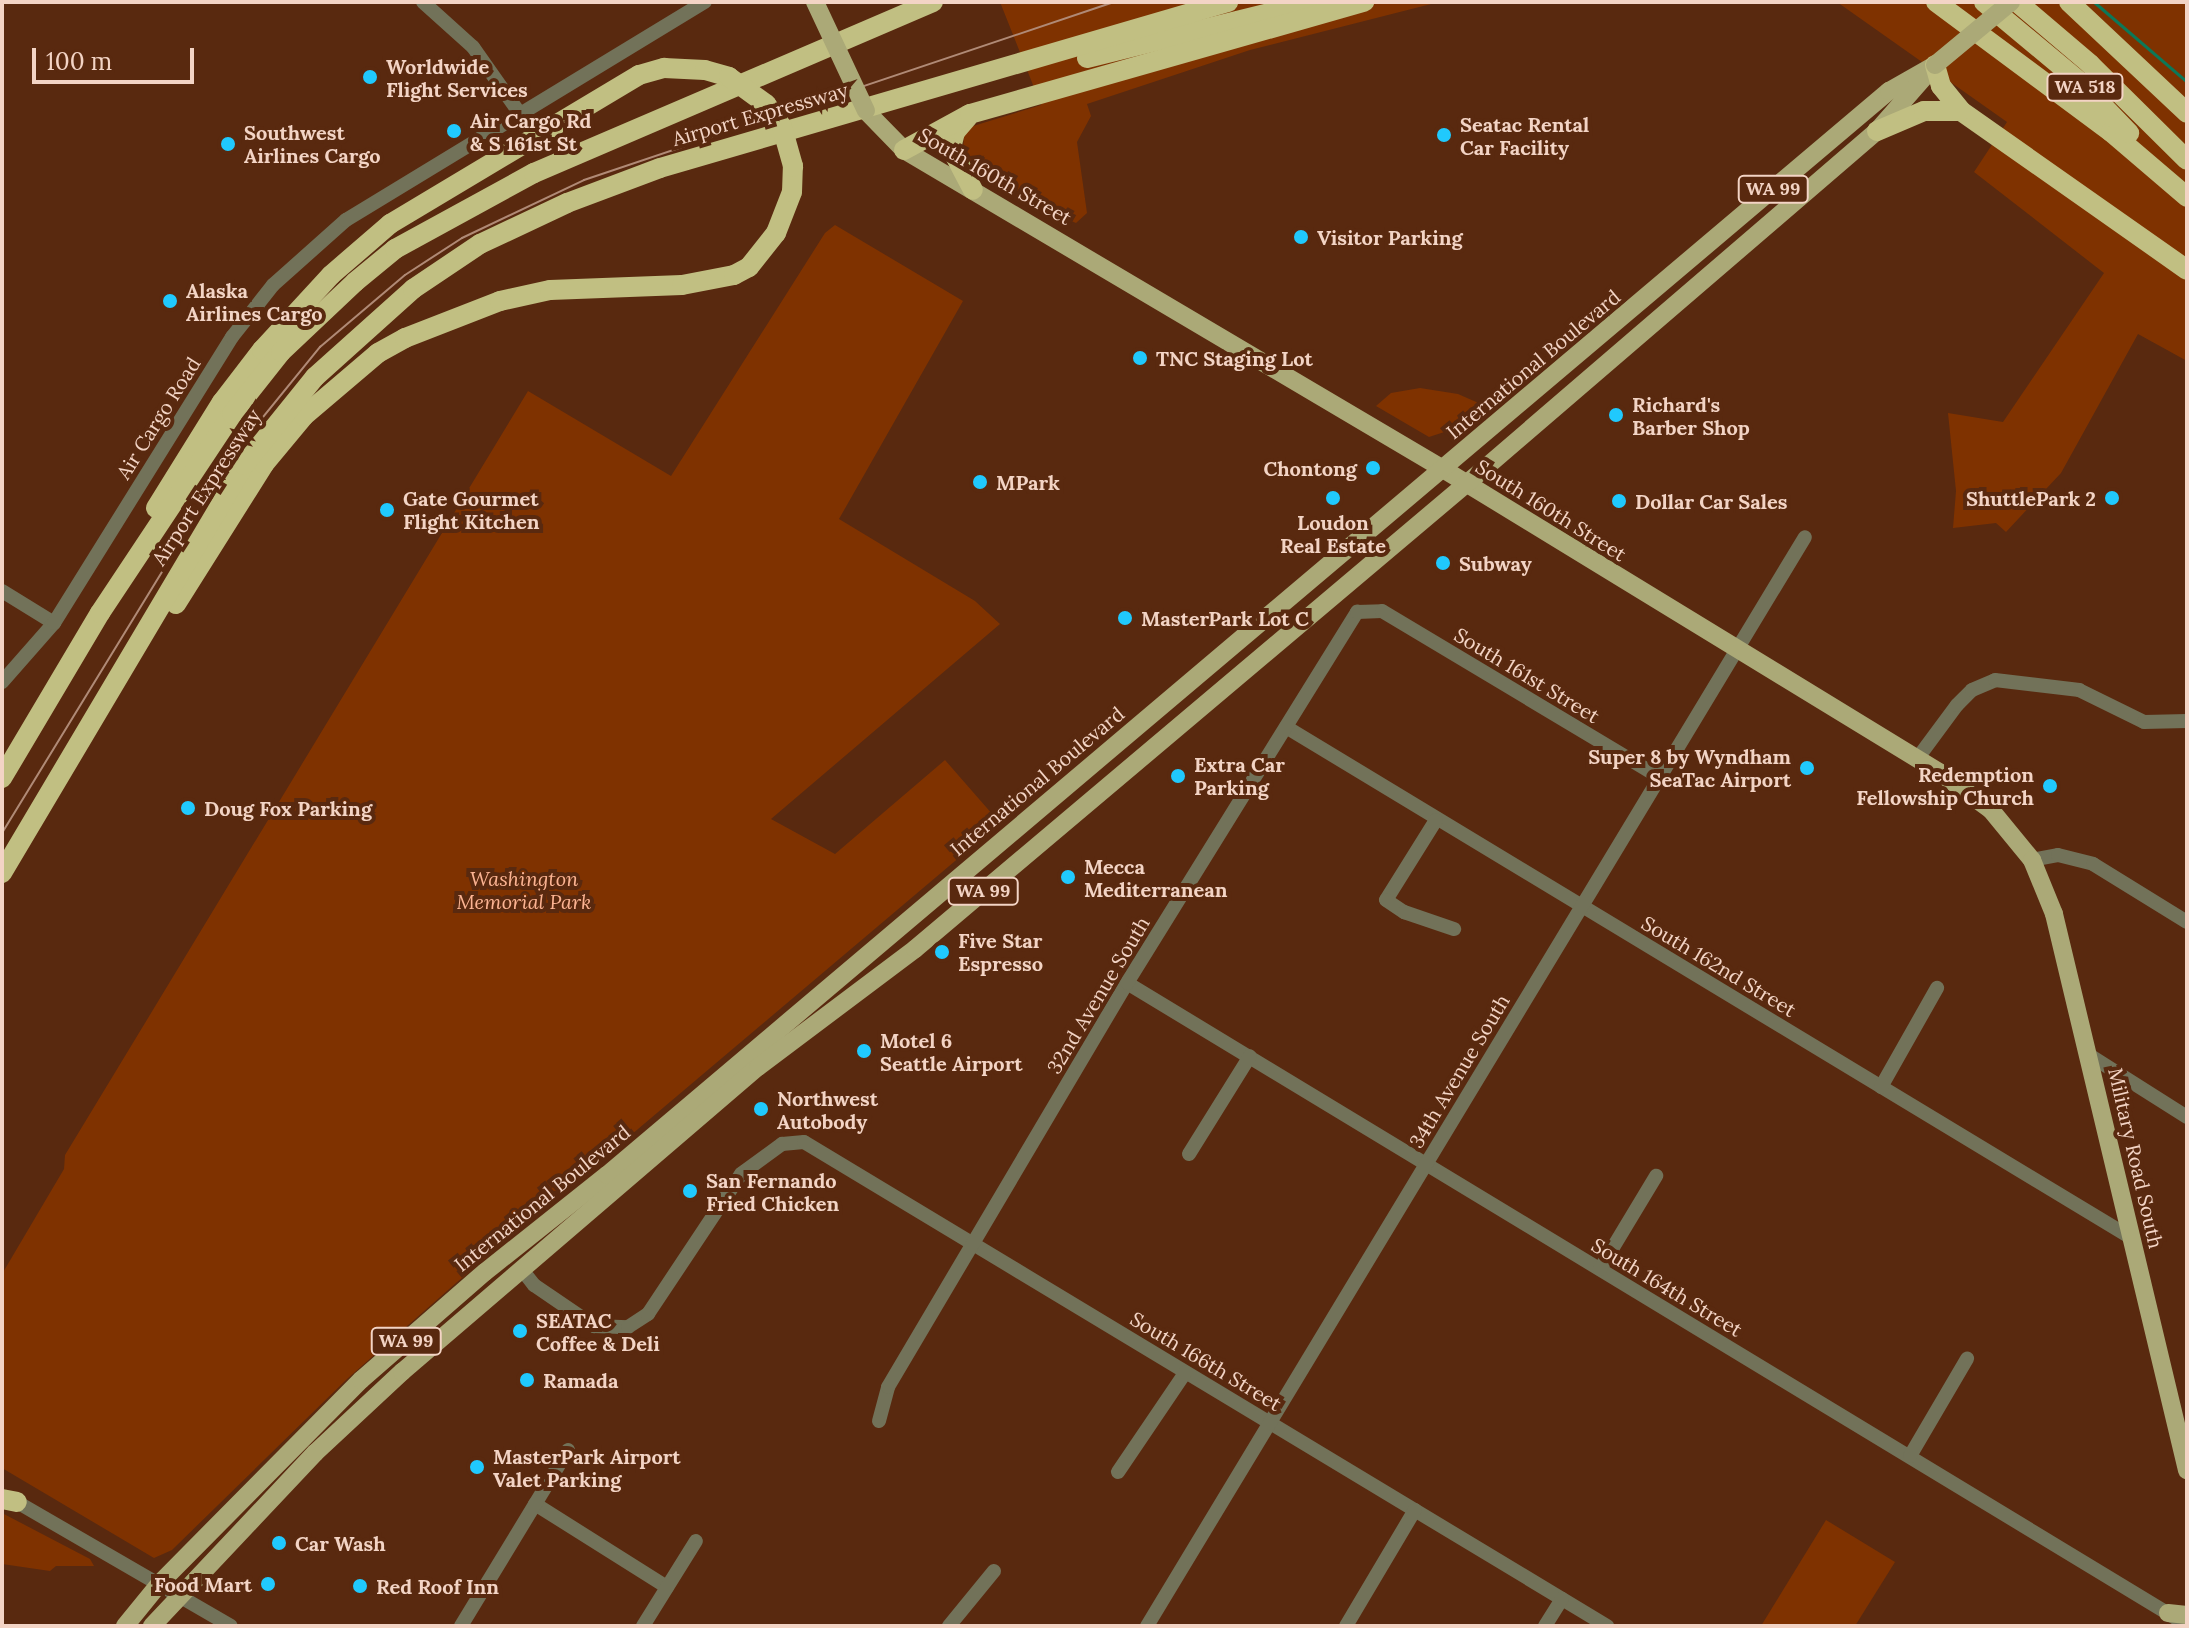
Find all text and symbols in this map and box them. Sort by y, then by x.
scale bar [36,32,198,82]
text: 100 m [46,46,112,77]
place label: Worldwide Flight Services [386,54,528,101]
marker: Worldwide Flight Services [361,68,379,86]
road number: WA 518 [2045,73,2125,101]
street label: Airport Expressway [669,77,851,151]
place label: Air Cargo Rd & S 161st St [470,108,591,155]
place label: Seatac Rental Car Facility [1460,112,1589,159]
place label: Southwest Airlines Cargo [244,120,380,167]
marker: Air Cargo Rd & S 161st St [445,122,463,140]
street label: South 160th Street [914,122,1076,230]
marker: Seatac Rental Car Facility [1435,126,1453,144]
marker: Southwest Airlines Cargo [219,135,237,153]
road number: WA 99 [1737,175,1809,203]
place label: Visitor Parking [1317,225,1463,249]
marker: Visitor Parking [1292,228,1310,246]
place label: Alaska Airlines Cargo [186,278,322,325]
street label: International Boulevard [1441,284,1625,444]
marker: Alaska Airlines Cargo [161,292,179,310]
place label: TNC Staging Lot [1156,346,1313,370]
marker: TNC Staging Lot [1131,349,1149,367]
street label: Air Cargo Road [111,353,205,483]
place label: Richard's Barber Shop [1632,392,1750,439]
street label: Airport Expressway [146,404,266,570]
marker: Richard's Barber Shop [1607,406,1625,424]
street label: South 160th Street [1471,454,1631,566]
place label: Chontong [1263,456,1357,480]
marker: Chontong [1364,459,1382,477]
place label: MPark [996,470,1060,494]
marker: MPark [971,473,989,491]
place label: Gate Gourmet Flight Kitchen [403,486,539,533]
place label: ShuttlePark 2 [1966,486,2096,510]
marker: Loudon Real Estate [1324,489,1342,507]
place label: Dollar Car Sales [1635,489,1787,513]
marker: ShuttlePark 2 [2103,489,2121,507]
marker: Dollar Car Sales [1610,492,1628,510]
marker: Gate Gourmet Flight Kitchen [378,501,396,519]
place label: Loudon Real Estate [1280,510,1386,557]
place label: Subway [1459,551,1532,575]
marker: Subway [1434,554,1452,572]
place label: MasterPark Lot C [1141,606,1309,630]
marker: MasterPark Lot C [1116,609,1134,627]
street label: South 161st Street [1450,622,1604,728]
street label: International Boulevard [945,701,1129,861]
place label: Super 8 by Wyndham SeaTac Airport [1588,744,1791,791]
place label: Extra Car Parking [1194,752,1285,799]
marker: Super 8 by Wyndham SeaTac Airport [1798,759,1816,777]
place label: Redemption Fellowship Church [1856,762,2034,809]
marker: Extra Car Parking [1169,767,1187,785]
marker: Redemption Fellowship Church [2041,777,2059,795]
place label: Doug Fox Parking [204,796,372,820]
marker: Doug Fox Parking [179,799,197,817]
place label: Mecca Mediterranean [1084,854,1227,901]
park label: Washington Memorial Park [457,866,591,913]
marker: Mecca Mediterranean [1059,868,1077,886]
road number: WA 99 [947,877,1019,905]
street label: South 162nd Street [1638,910,1800,1022]
street label: 32nd Avenue South [1042,912,1154,1078]
place label: Five Star Espresso [958,928,1043,975]
marker: Five Star Espresso [933,943,951,961]
street label: 34th Avenue South [1404,990,1514,1152]
place label: Motel 6 Seattle Airport [880,1028,1022,1075]
marker: Motel 6 Seattle Airport [855,1042,873,1060]
street label: Military Road South [2104,1065,2168,1251]
place label: Northwest Autobody [777,1086,878,1133]
marker: Northwest Autobody [752,1100,770,1118]
street label: International Boulevard [449,1120,635,1276]
place label: San Fernando Fried Chicken [706,1168,839,1215]
marker: San Fernando Fried Chicken [681,1182,699,1200]
street label: South 164th Street [1587,1233,1747,1341]
street label: South 166th Street [1126,1306,1286,1416]
place label: SEATAC Coffee & Deli [536,1308,660,1355]
marker: SEATAC Coffee & Deli [511,1322,529,1340]
road number: WA 99 [370,1327,442,1355]
place label: Ramada [543,1368,618,1392]
marker: Ramada [518,1371,536,1389]
place label: MasterPark Airport Valet Parking [493,1444,681,1491]
marker: MasterPark Airport Valet Parking [468,1458,486,1476]
place label: Car Wash [295,1531,386,1555]
marker: Car Wash [270,1534,288,1552]
place label: Food Mart [154,1572,252,1596]
place label: Red Roof Inn [376,1574,499,1598]
marker: Food Mart [259,1575,277,1593]
marker: Red Roof Inn [351,1577,369,1595]

